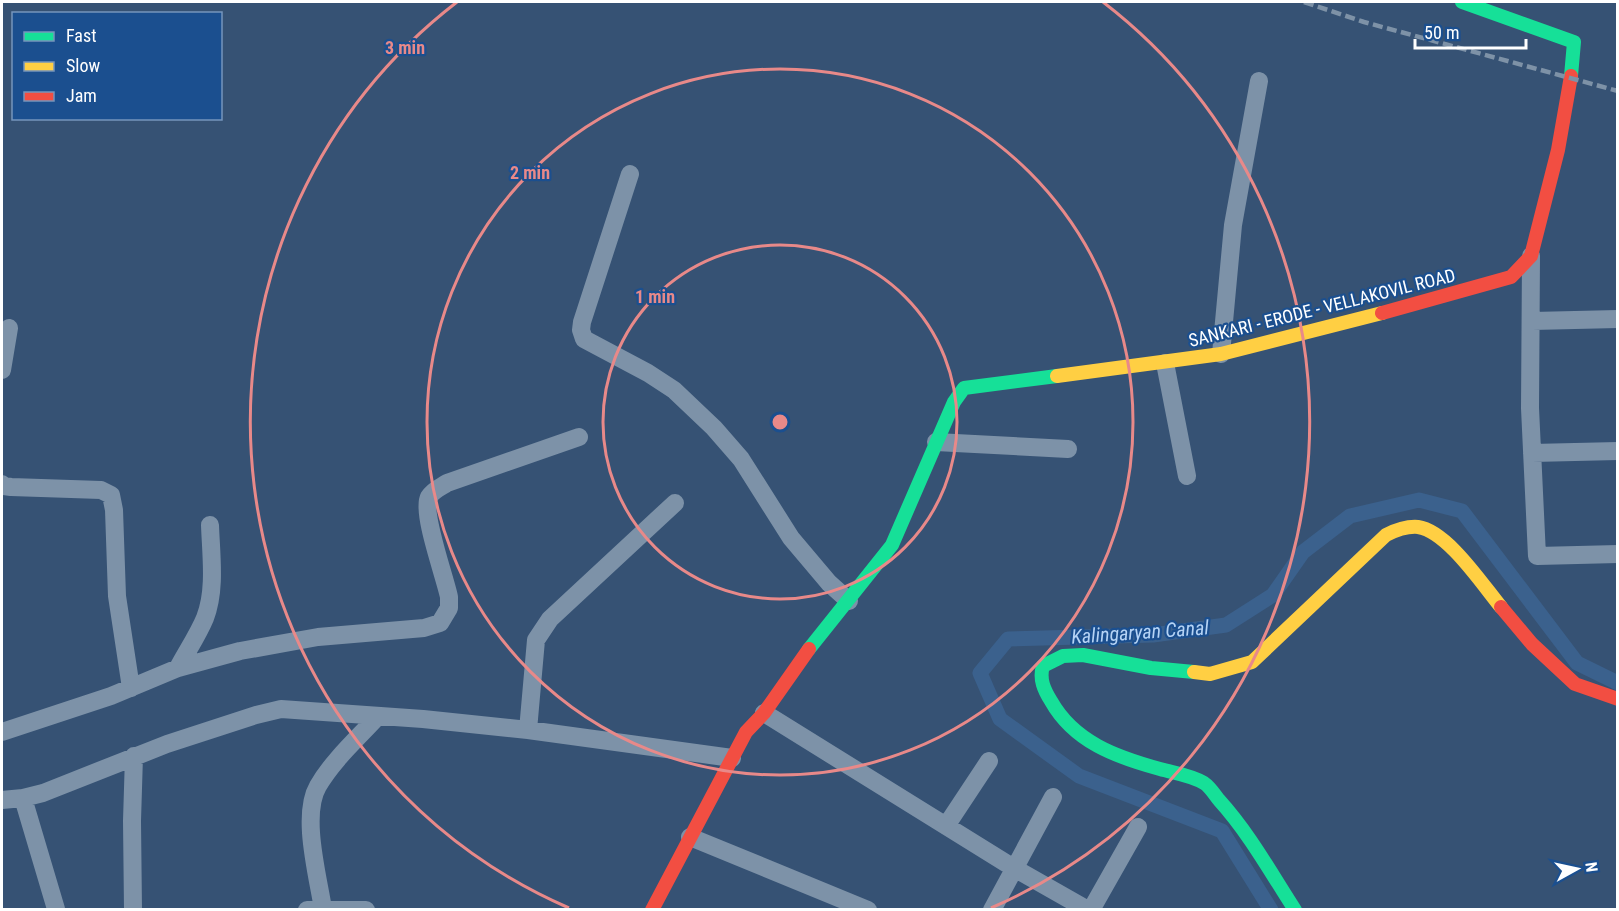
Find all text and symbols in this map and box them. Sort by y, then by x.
legend [12,12,222,120]
scale bar [1415,12,1526,50]
text: 50 m [1424,22,1459,43]
text: Fast [66,25,97,46]
text: 3 min [385,37,425,58]
text: Slow [66,55,101,76]
text: Jam [66,85,97,106]
text: 2 min [510,162,550,183]
street label: SANKARI - ERODE - VELLAKOVIL ROAD [1186,264,1457,351]
text: 1 min [635,286,675,307]
centre of rings [770,412,790,432]
water label: Kalingaryan Canal [1070,615,1210,649]
north arrow [1547,839,1607,899]
text: N [1581,861,1601,873]

